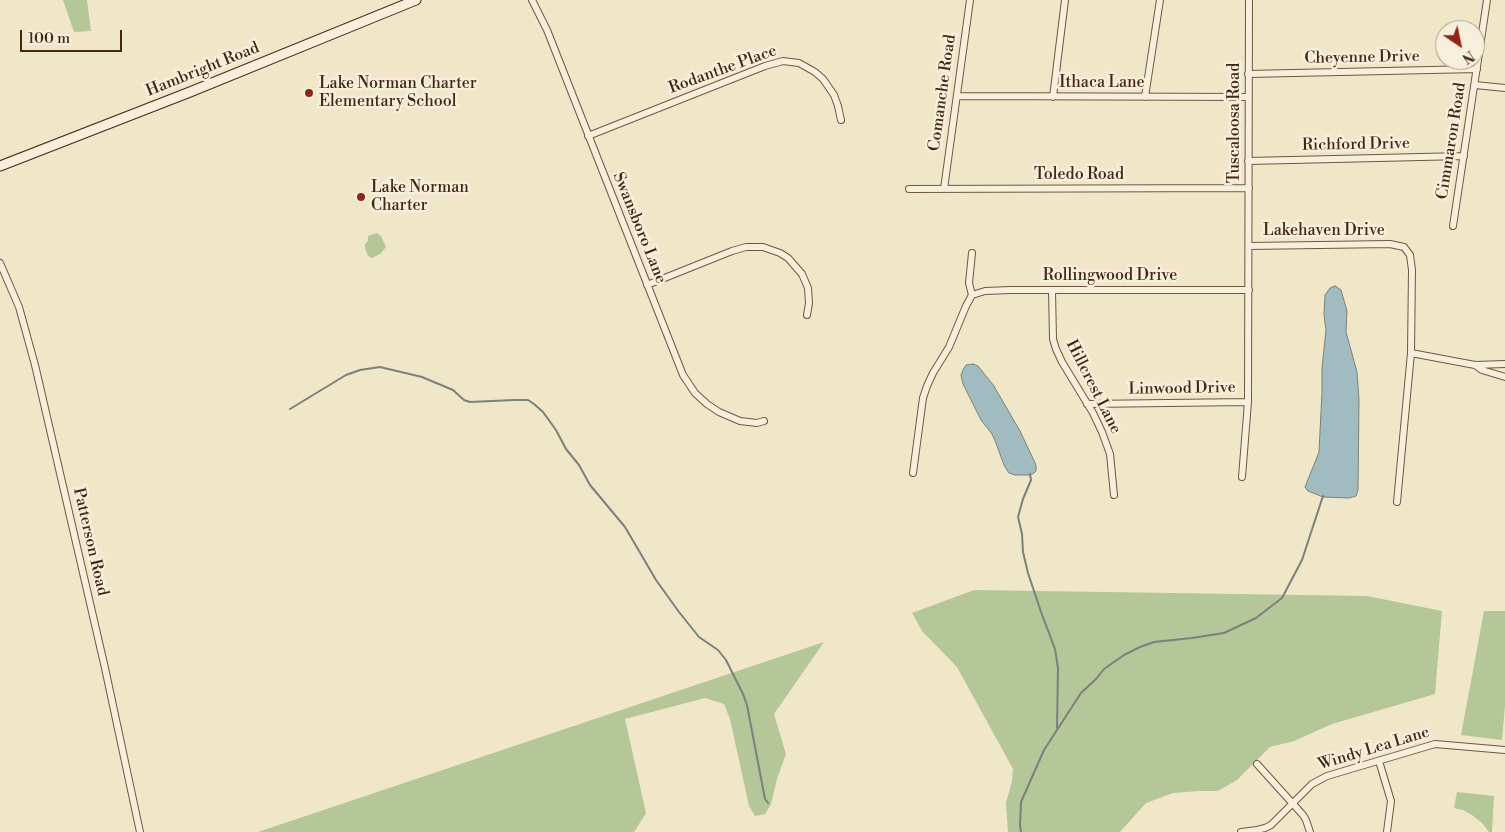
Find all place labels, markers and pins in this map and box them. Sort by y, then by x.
place label: Lake Norman Charter Elementary School [319,74,477,112]
marker: Lake Norman Charter Elementary School [303,87,315,99]
place label: Lake Norman Charter [371,178,469,216]
marker: Lake Norman Charter [355,191,367,203]

